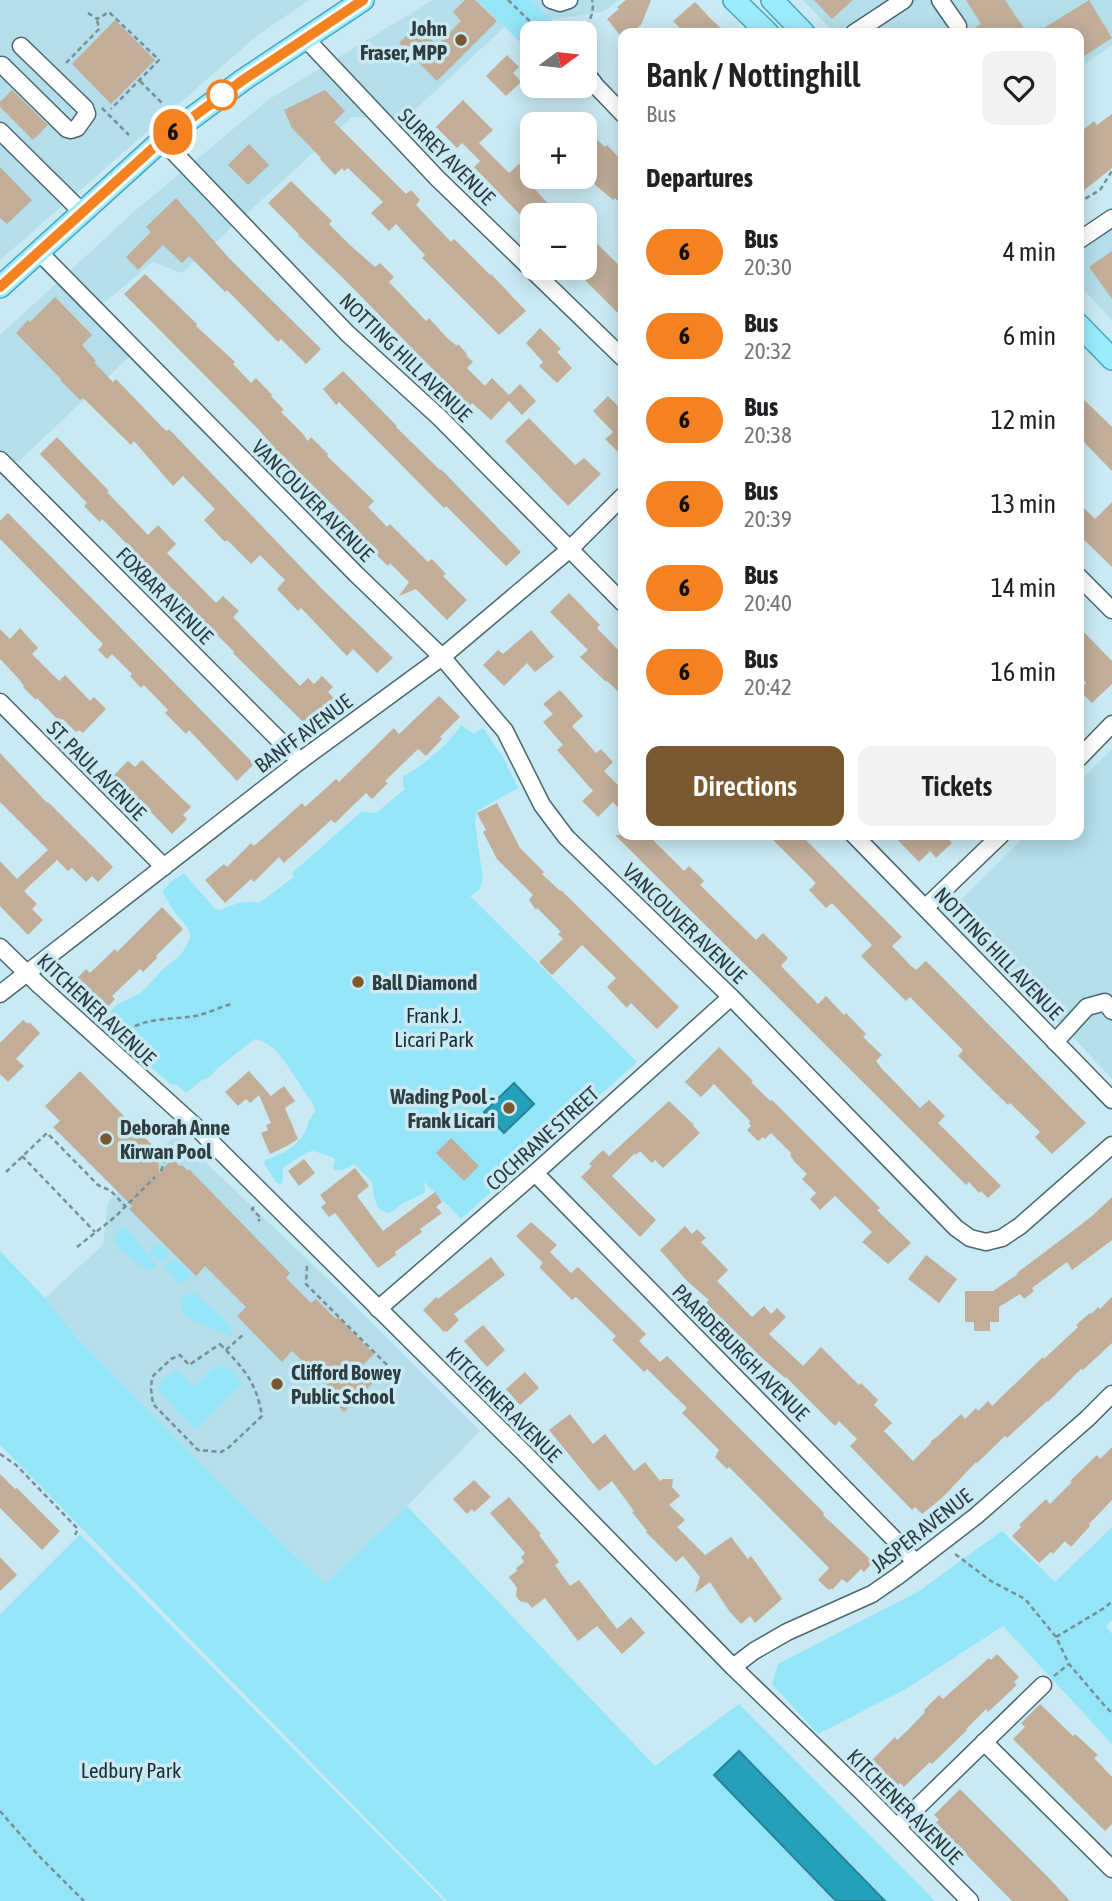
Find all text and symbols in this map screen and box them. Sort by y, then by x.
place label: John Fraser, MPP [360,16,448,64]
north arrow [520,21,597,98]
map controls [520,21,597,280]
marker: John Fraser, MPP [453,32,469,48]
button: heart [982,51,1056,125]
text: Bank / Nottinghill [646,56,861,94]
unlabelled marker [207,80,237,110]
text: Bus [646,101,676,127]
street label: SURREY AVENUE [394,103,500,209]
line badge: 6 [150,109,196,155]
button: + [520,112,597,189]
text: 6 [167,118,179,145]
text: Departures [646,163,753,193]
button: − [520,203,597,280]
text: Bus [744,224,778,254]
text: 4 min [1003,237,1056,267]
text: 6 [679,238,690,265]
text: 20:30 [744,254,792,280]
street label: NOTTING HILL AVENUE [335,288,477,426]
text: Bus [744,308,778,338]
text: 6 min [1003,321,1056,351]
text: 6 [679,322,690,349]
text: 20:32 [744,338,792,364]
text: Bus [744,392,778,422]
text: 12 min [991,405,1056,435]
text: 6 [679,406,690,433]
text: 20:38 [744,422,792,448]
street label: VANCOUVER AVENUE [247,434,379,566]
text: Bus [744,476,778,506]
text: 13 min [991,489,1056,519]
text: 6 [679,490,690,517]
text: 20:39 [744,506,792,532]
street label: FOXBAR AVENUE [112,542,218,648]
text: Bus [744,560,778,590]
text: 14 min [991,573,1056,603]
text: 6 [679,574,690,601]
text: 20:40 [744,590,792,616]
text: Bus [744,644,778,674]
text: 16 min [991,657,1056,687]
text: 6 [679,658,690,685]
text: 20:42 [744,674,792,700]
street label: BANFF AVENUE [250,689,356,777]
street label: ST. PAUL AVENUE [43,716,151,824]
button: Directions [646,746,844,826]
button: Tickets [858,746,1056,826]
street label: VANCOUVER AVENUE [619,858,752,988]
street label: NOTTING HILL AVENUE [930,882,1068,1024]
street label: KITCHENER AVENUE [33,948,161,1070]
place label: Ball Diamond [372,970,477,994]
marker: Ball Diamond [350,974,366,990]
park label: Frank J. Licari Park [394,1003,474,1051]
street label: COCHRANE STREET [481,1081,603,1195]
place label: Wading Pool - Frank Licari [389,1084,495,1132]
marker: Wading Pool - Frank Licari [501,1100,517,1116]
place label: Deborah Anne Kirwan Pool [120,1115,230,1163]
marker: Deborah Anne Kirwan Pool [98,1131,114,1147]
street label: PAARDEBURGH AVENUE [668,1279,814,1425]
street label: KITCHENER AVENUE [442,1342,566,1466]
place label: Clifford Bowey Public School [291,1360,401,1408]
marker: Clifford Bowey Public School [269,1376,285,1392]
street label: JASPER AVENUE [866,1483,976,1577]
street label: KITCHENER AVENUE [843,1744,967,1868]
park label: Ledbury Park [81,1758,181,1782]

